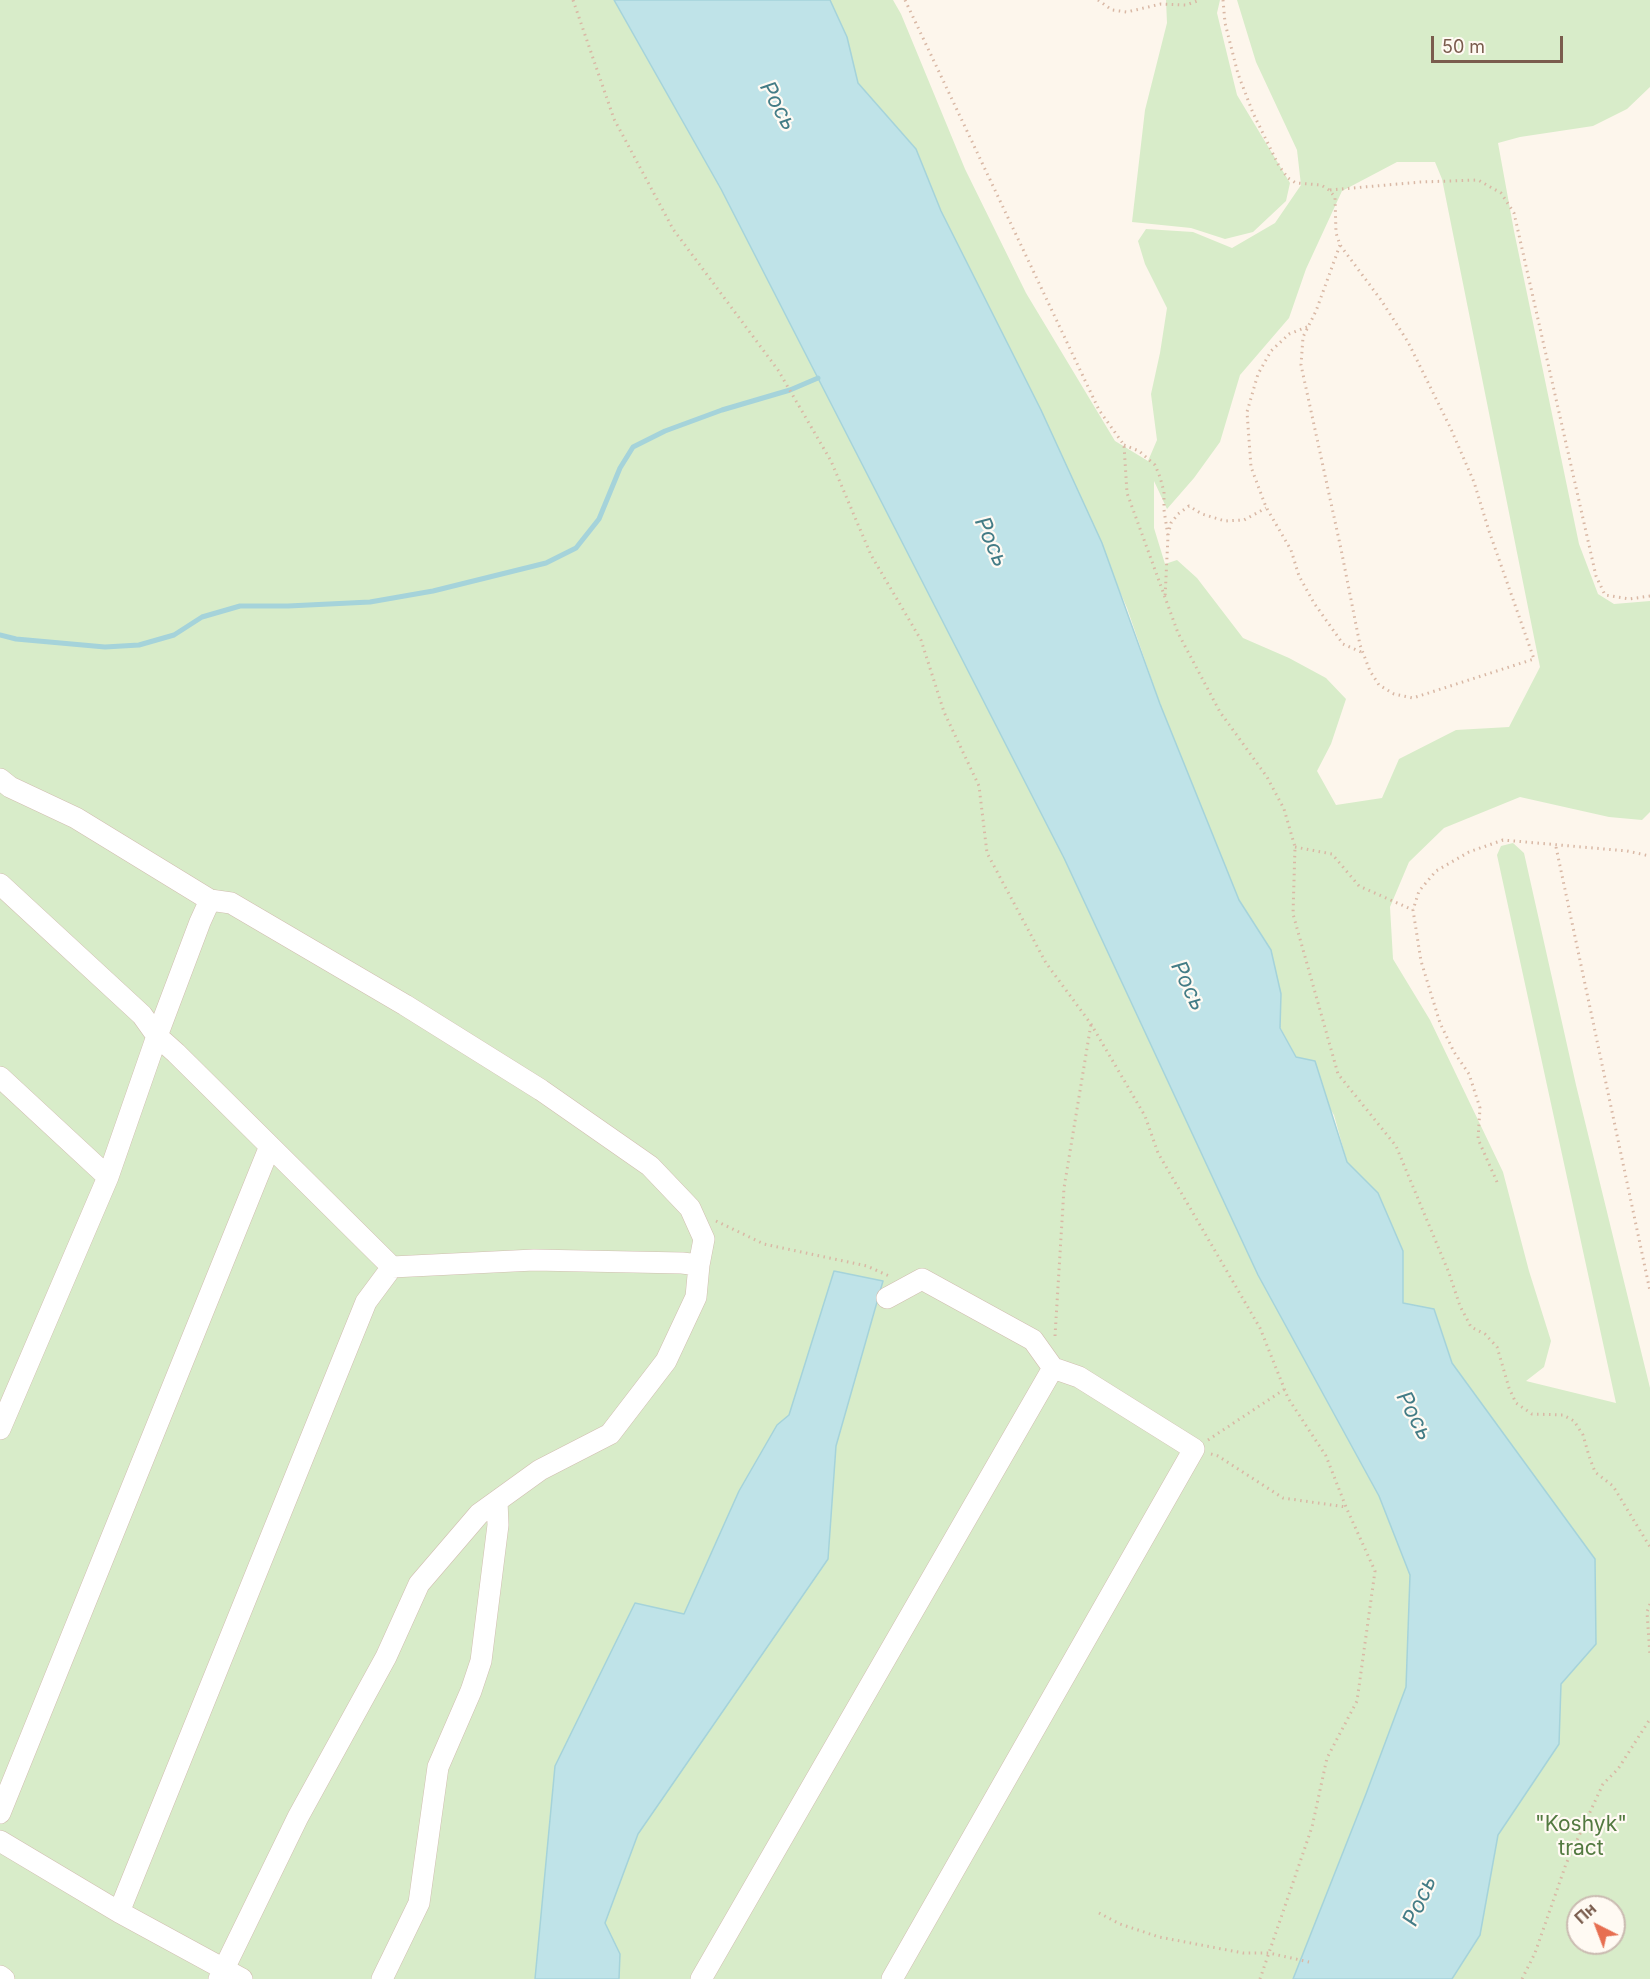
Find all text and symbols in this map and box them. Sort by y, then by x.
scale bar [1434,24,1566,62]
text: 50 m [1442,36,1485,57]
water label: Рось [754,77,802,135]
water label: Рось [968,513,1014,571]
water label: Рось [1165,957,1211,1015]
water label: Рось [1390,1387,1438,1445]
park label: "Koshyk" tract [1535,1812,1627,1862]
water label: Рось [1397,1872,1443,1930]
north arrow [1566,1895,1626,1955]
text: Пн [1570,1898,1600,1928]

